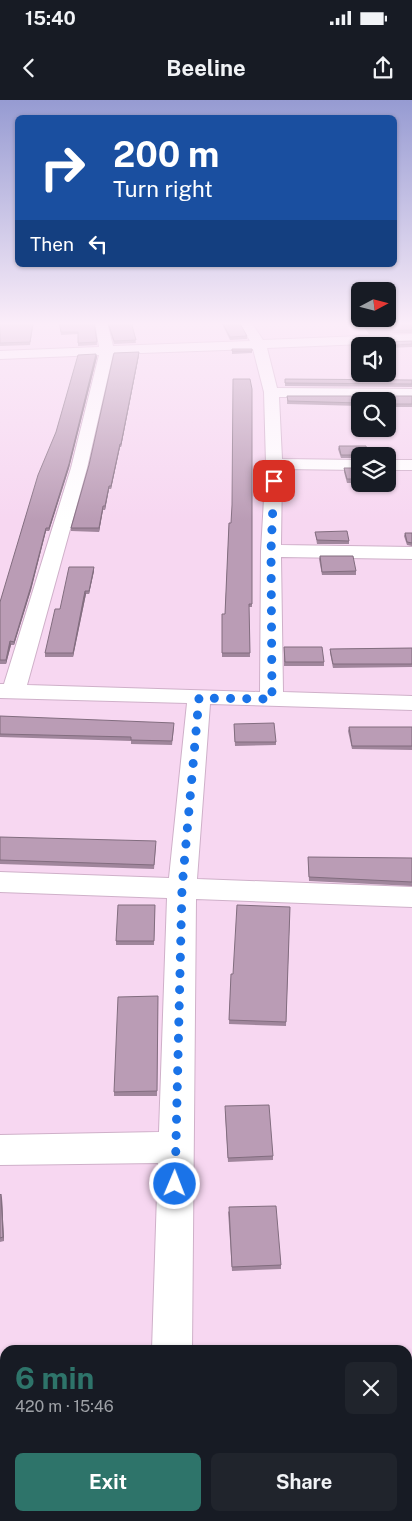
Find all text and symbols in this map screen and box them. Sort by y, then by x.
text: 15:40 [25,7,76,29]
icon: back [15,54,43,82]
icon: share [369,54,397,82]
text: Beeline [166,55,246,81]
text: 200 m [113,134,219,175]
icon: right [30,135,95,200]
text: Turn right [113,176,213,202]
icon: left [84,230,112,258]
text: Then [30,233,74,255]
north arrow [351,282,396,328]
map controls [351,282,396,492]
button: sound [351,337,396,382]
button: search [351,392,396,437]
button: layers [351,447,396,492]
pin [253,460,295,502]
icon: arrive [260,467,288,495]
position arrow [148,1157,200,1209]
text: 6 min [15,1360,94,1396]
button: close [345,1362,397,1414]
text: 420 m · 15:46 [15,1397,114,1416]
button: Exit [15,1453,201,1511]
button: Share [211,1453,397,1511]

